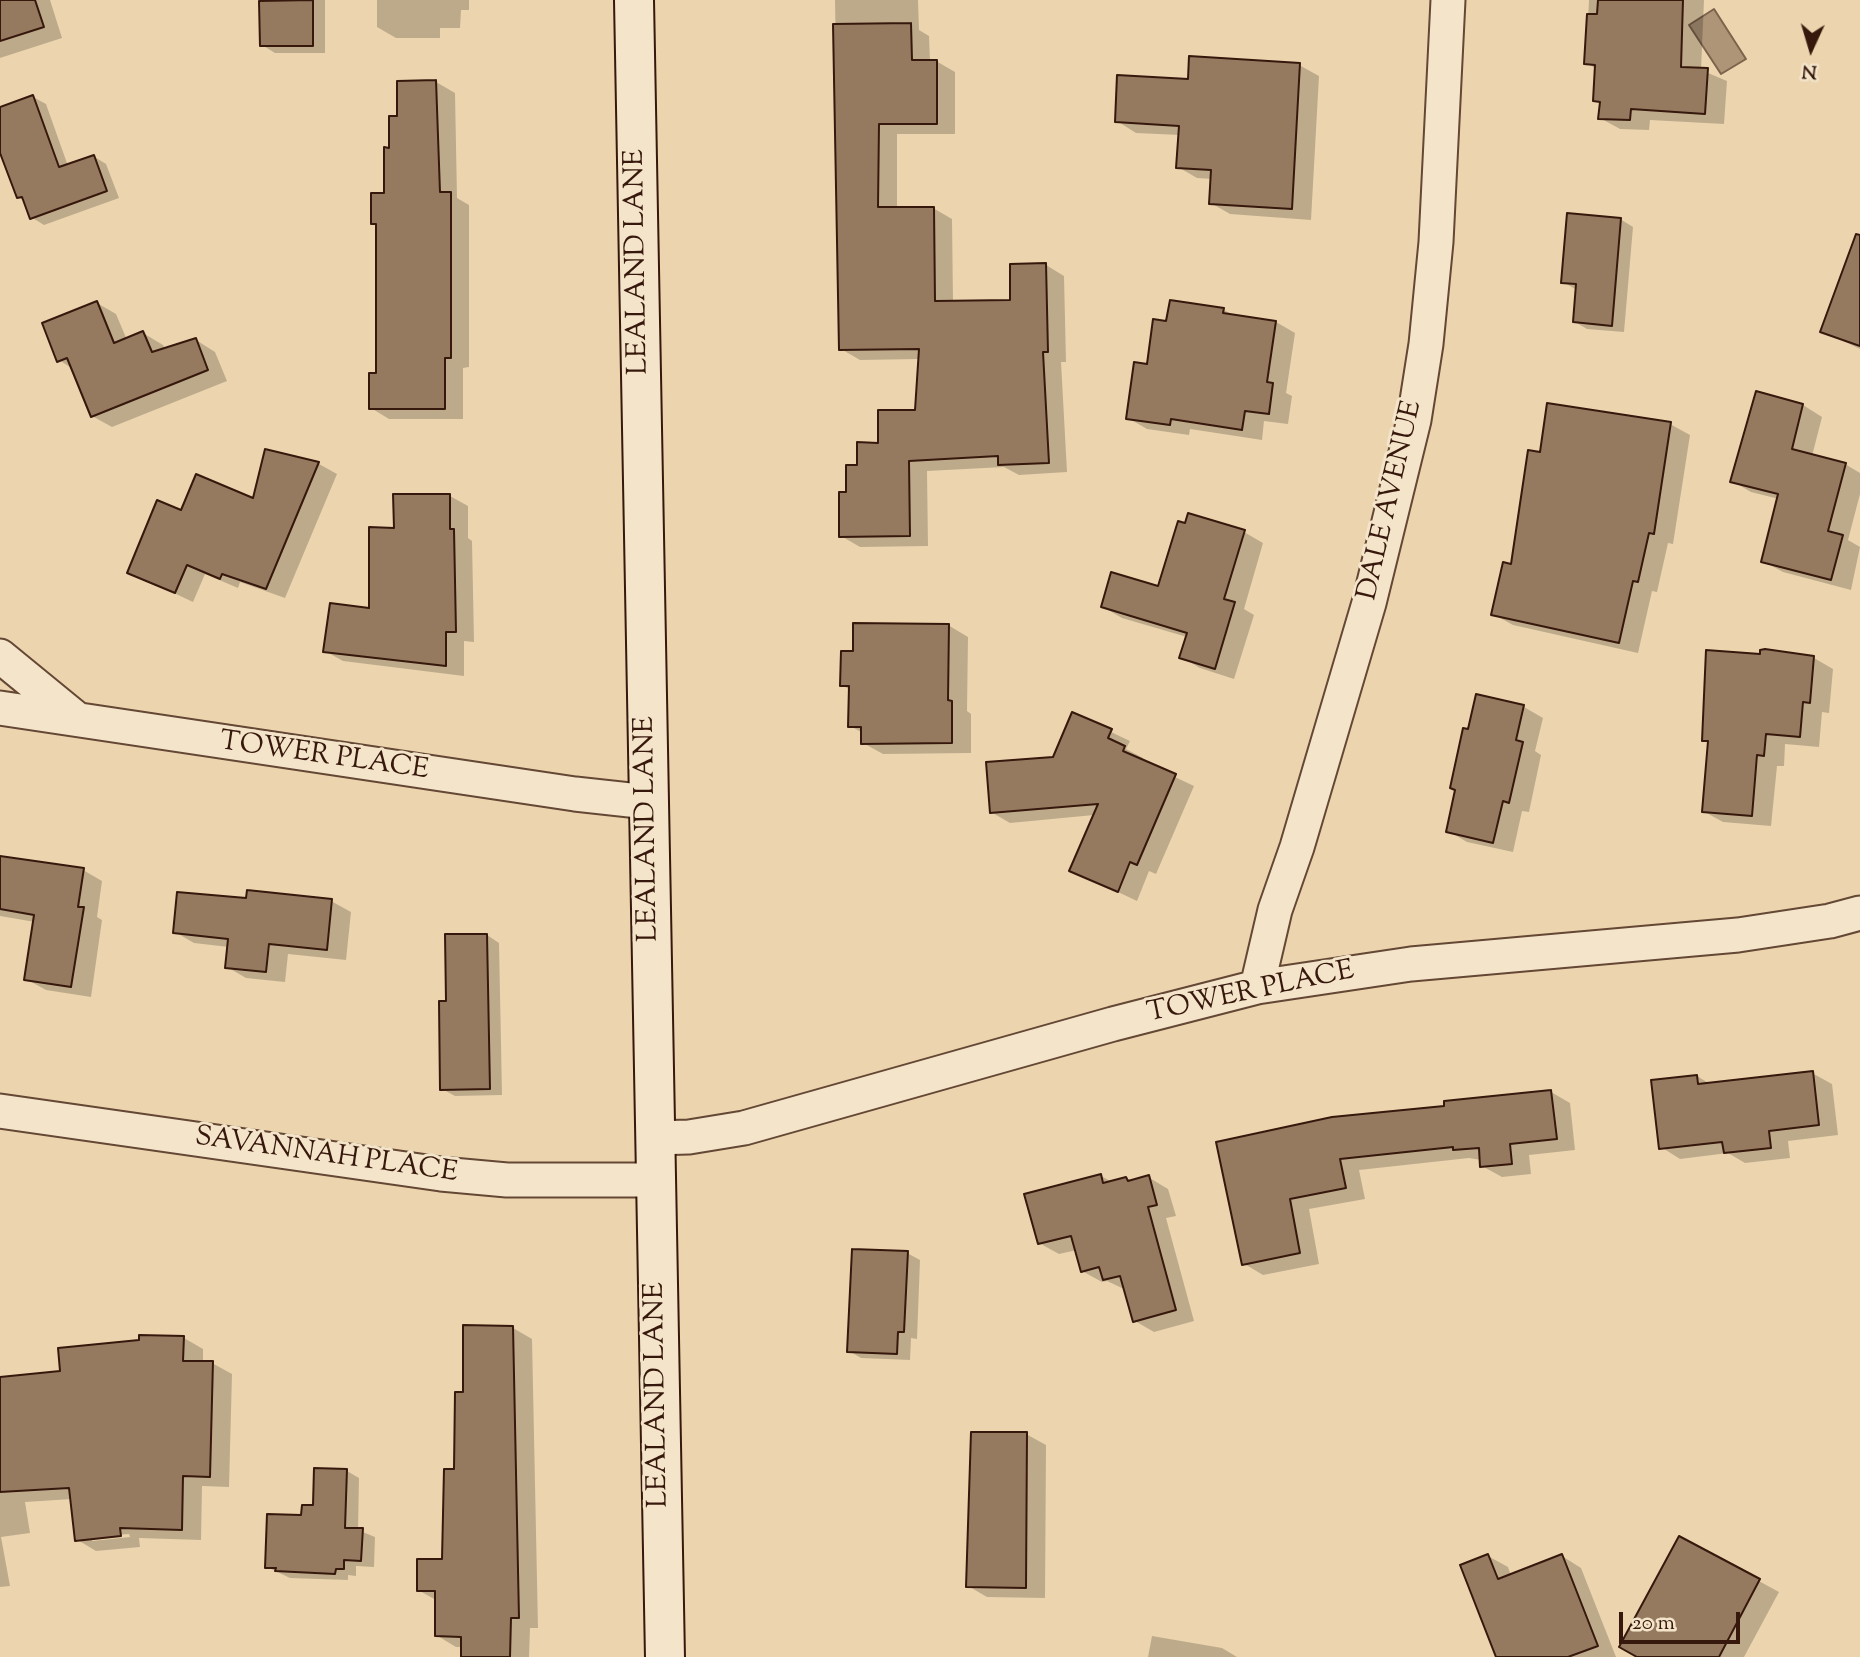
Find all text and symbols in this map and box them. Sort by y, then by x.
north arrow [1776,14,1846,84]
text: N [1801,56,1818,84]
street label: LEALAND LANE [620,149,658,375]
street label: DALE AVENUE [1353,398,1431,604]
street label: LEALAND LANE [630,716,668,942]
street label: TOWER PLACE [217,727,431,789]
street label: TOWER PLACE [1145,956,1357,1032]
street label: SAVANNAH PLACE [193,1122,459,1192]
street label: LEALAND LANE [640,1282,678,1508]
scale bar [1622,1598,1743,1642]
text: 20 m [1632,1609,1675,1639]

